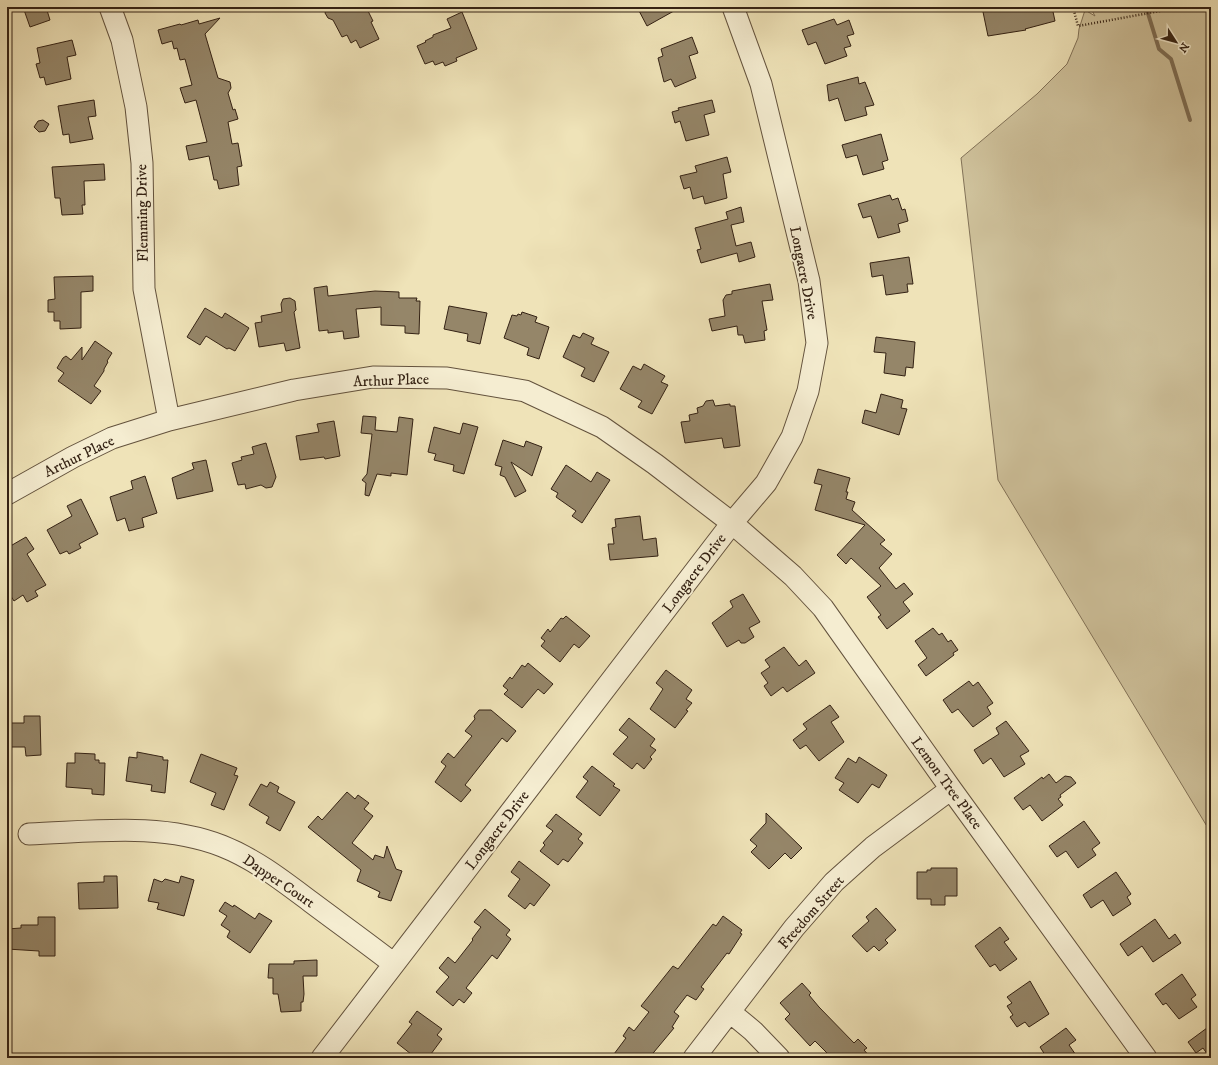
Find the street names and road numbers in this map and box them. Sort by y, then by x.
street label: Flemming Drive [132,164,153,262]
street label: Longacre Drive [785,225,822,321]
street label: Arthur Place [353,370,429,391]
street label: Arthur Place [41,431,118,482]
street label: Longacre Drive [658,530,730,617]
street label: Lemon Tree Place [907,733,987,833]
street label: Longacre Drive [461,787,533,874]
street label: Dapper Court [239,850,318,912]
street label: Freedom Street [774,872,849,953]

